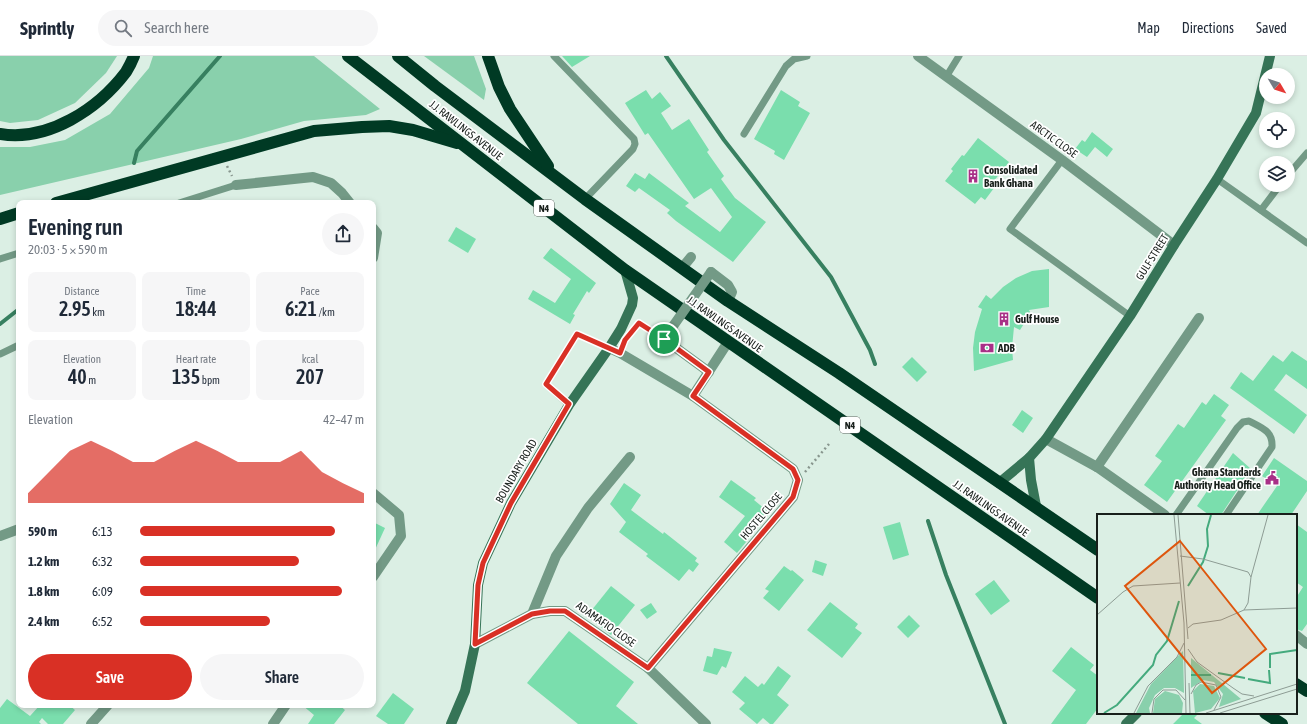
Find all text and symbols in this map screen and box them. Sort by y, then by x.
search box [98,10,378,46]
text: Sprintly [20,17,74,39]
icon: search [112,17,134,39]
text: Search here [144,19,209,36]
text: Map [1137,20,1160,36]
text: Directions [1182,20,1234,36]
text: Saved [1256,20,1287,36]
north arrow [1259,68,1295,104]
map controls [1259,68,1295,192]
street label: J.J. RAWLINGS AVENUE [427,98,505,162]
button: locate [1259,112,1295,148]
street label: ARCTIC CLOSE [1028,118,1080,160]
button: layers [1259,156,1295,192]
place label: Consolidated Bank Ghana [984,164,1038,189]
building icon: Consolidated Bank Ghana [965,168,981,184]
road number: N4 [534,200,554,216]
button: share [322,213,364,255]
text: Evening run [28,214,123,240]
street label: GULF STREET [1133,232,1171,282]
text: 20:03 · 5 × 590 m [28,242,108,257]
text: Distance [64,285,100,297]
text: Time [186,285,206,297]
text: Pace [300,285,320,297]
street label: J.J. RAWLINGS AVENUE [685,294,765,355]
text: 2.95 [59,297,91,320]
text: 18:44 [175,297,217,320]
text: 6:21 [285,297,317,320]
text: km [91,306,105,318]
text: /km [317,306,335,318]
building icon: Gulf House [996,311,1012,327]
place label: Gulf House [1015,313,1059,325]
pin [647,322,681,356]
icon: arrive [653,328,675,350]
bank icon: ADB [979,340,995,356]
place label: ADB [997,342,1016,354]
text: Elevation [63,353,101,365]
text: Heart rate [176,353,216,365]
text: kcal [302,353,318,365]
text: 40 [68,365,87,388]
text: 135 [172,365,200,388]
text: 207 [296,365,324,388]
text: m [87,374,96,386]
text: bpm [200,374,220,386]
text: Elevation [28,412,73,427]
text: 42–47 m [323,412,364,427]
road number: N4 [840,417,860,433]
street label: BOUNDARY ROAD [493,437,539,505]
place label: Ghana Standards Authority Head Office [1173,466,1261,491]
public building icon: Ghana Standards Authority Head Office [1264,470,1280,486]
street label: J.J. RAWLINGS AVENUE [951,478,1031,539]
street label: HOSTEL CLOSE [738,490,784,542]
inset map [1097,514,1297,714]
text: 590 m [28,524,57,539]
text: 6:13 [92,524,113,539]
text: 1.2 km [28,554,59,569]
text: 6:32 [92,554,113,569]
text: 1.8 km [28,584,59,599]
text: 6:09 [92,584,113,599]
street label: ADAMAFIO CLOSE [574,599,638,649]
text: 2.4 km [28,614,59,629]
text: 6:52 [92,614,113,629]
button: Save [28,654,192,700]
button: Share [200,654,364,700]

